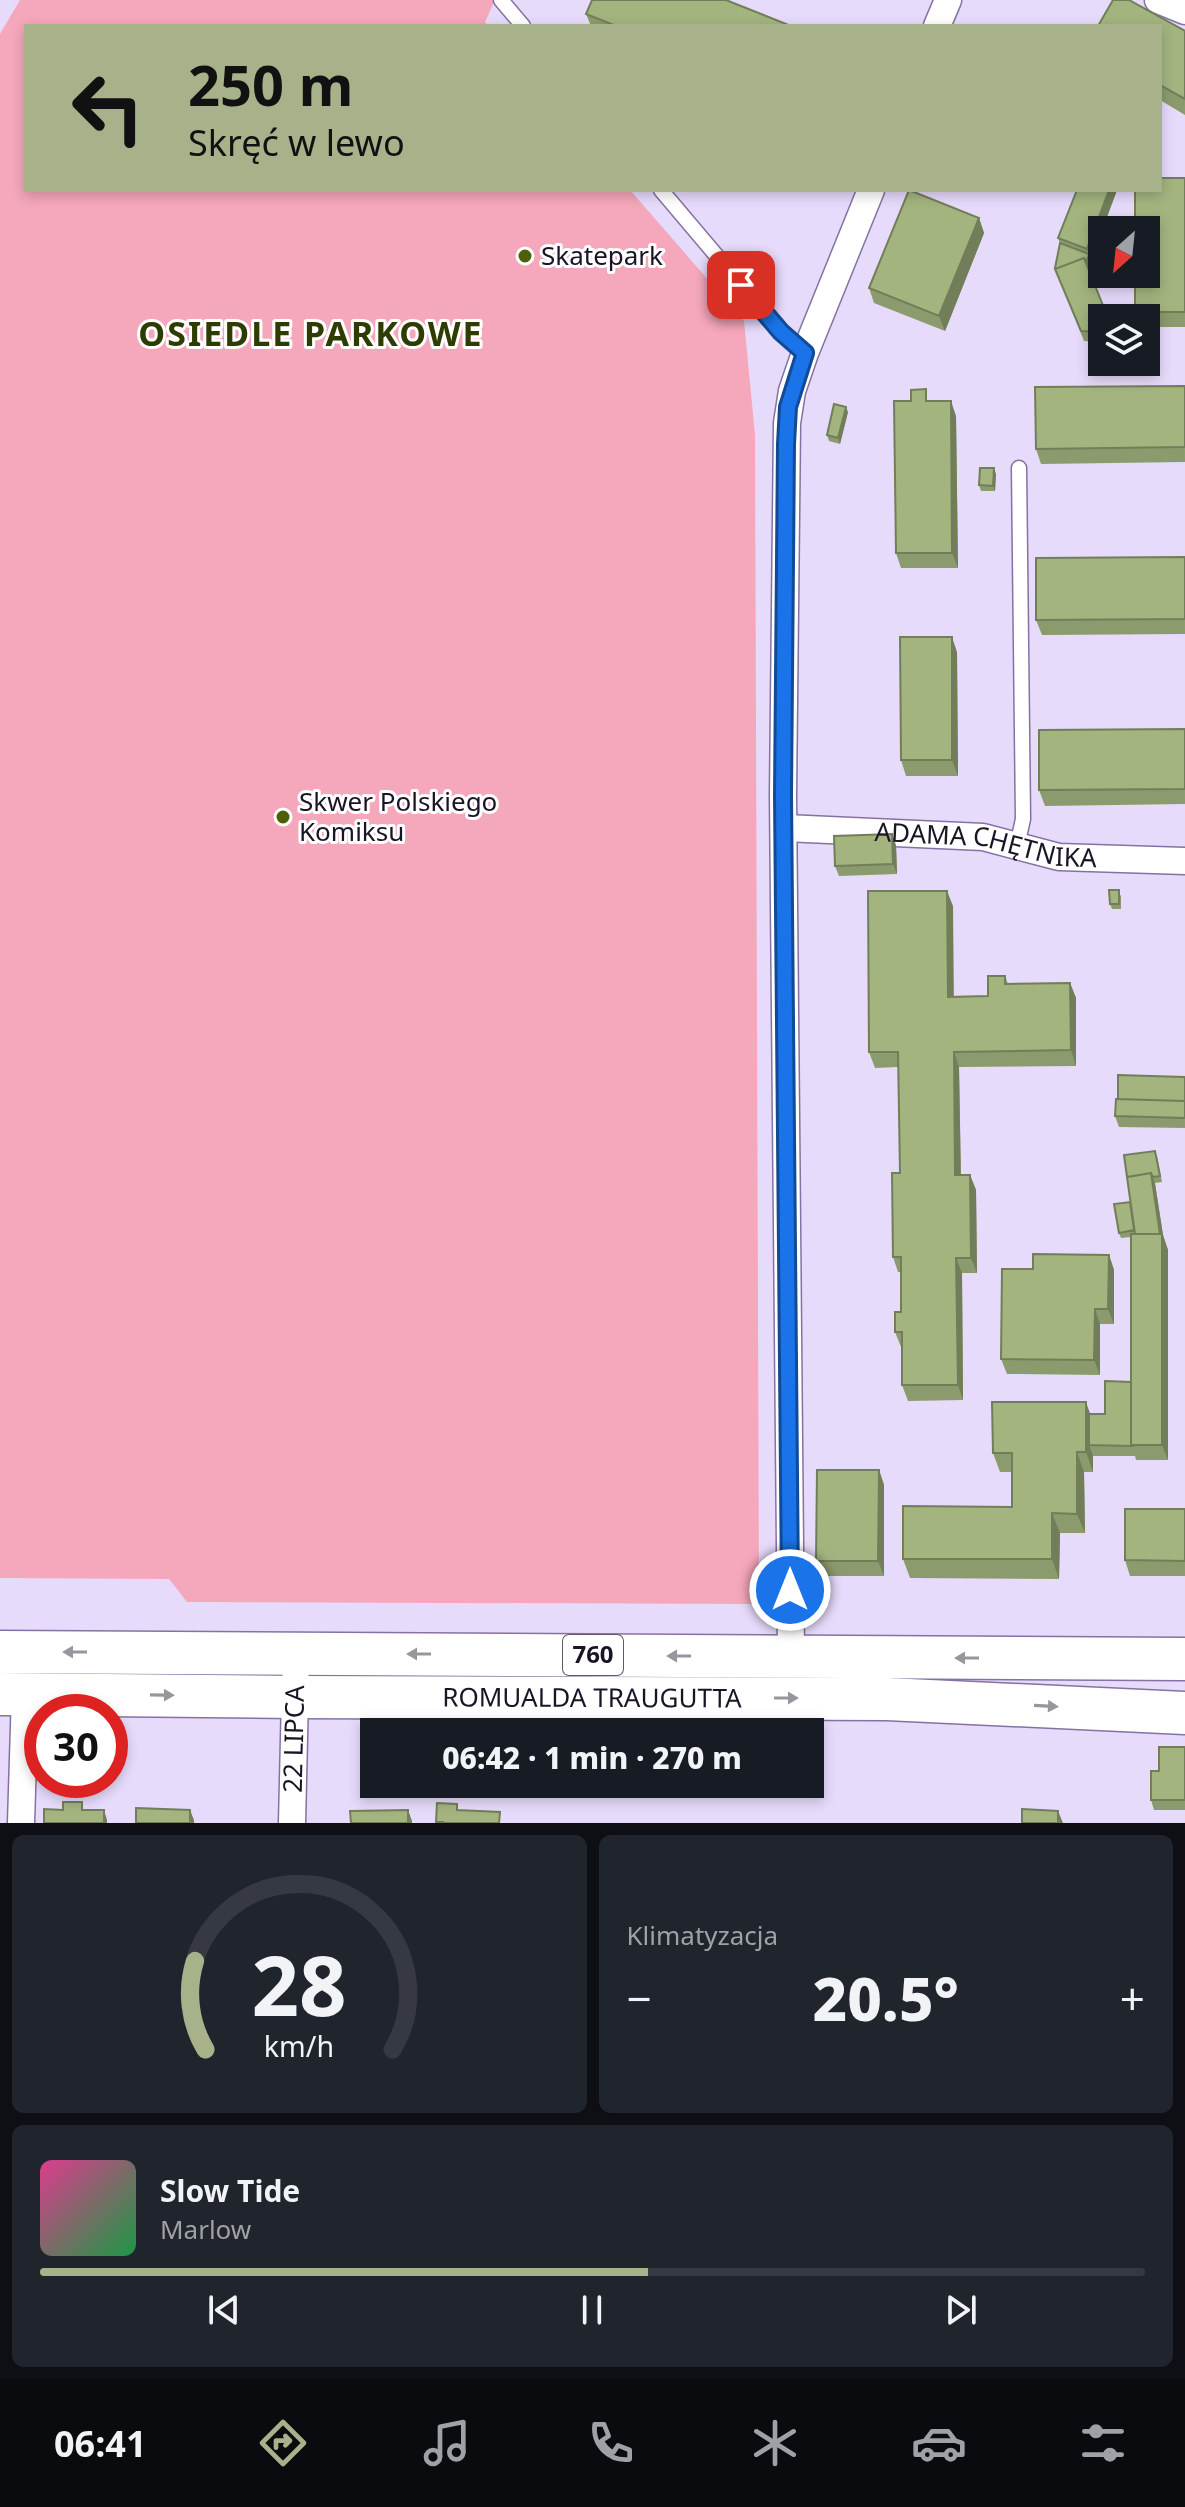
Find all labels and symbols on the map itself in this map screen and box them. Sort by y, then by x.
north arrow [1088,216,1160,288]
place label: Skatepark [541,237,663,273]
marker: Skatepark [516,247,534,265]
pin [707,251,775,319]
district label: OSIEDLE PARKOWE [138,310,484,356]
place label: Skwer Polskiego Komiksu [299,783,497,849]
marker: Skwer Polskiego Komiksu [274,808,292,826]
street label: ADAMA CHĘTNIKA [874,813,1098,875]
position arrow [748,1548,832,1632]
road number: 760 [563,1635,623,1675]
one-way arrow [62,1646,87,1658]
one-way arrow [406,1648,431,1660]
one-way arrow [666,1650,691,1662]
one-way arrow [954,1652,979,1664]
street label: ROMUALDA TRAUGUTTA [442,1678,742,1716]
street label: 22 LIPCA [274,1684,312,1793]
one-way arrow [150,1689,175,1701]
one-way arrow [774,1692,799,1704]
speed limit sign: 30 [24,1694,128,1798]
one-way arrow [1034,1700,1059,1713]

